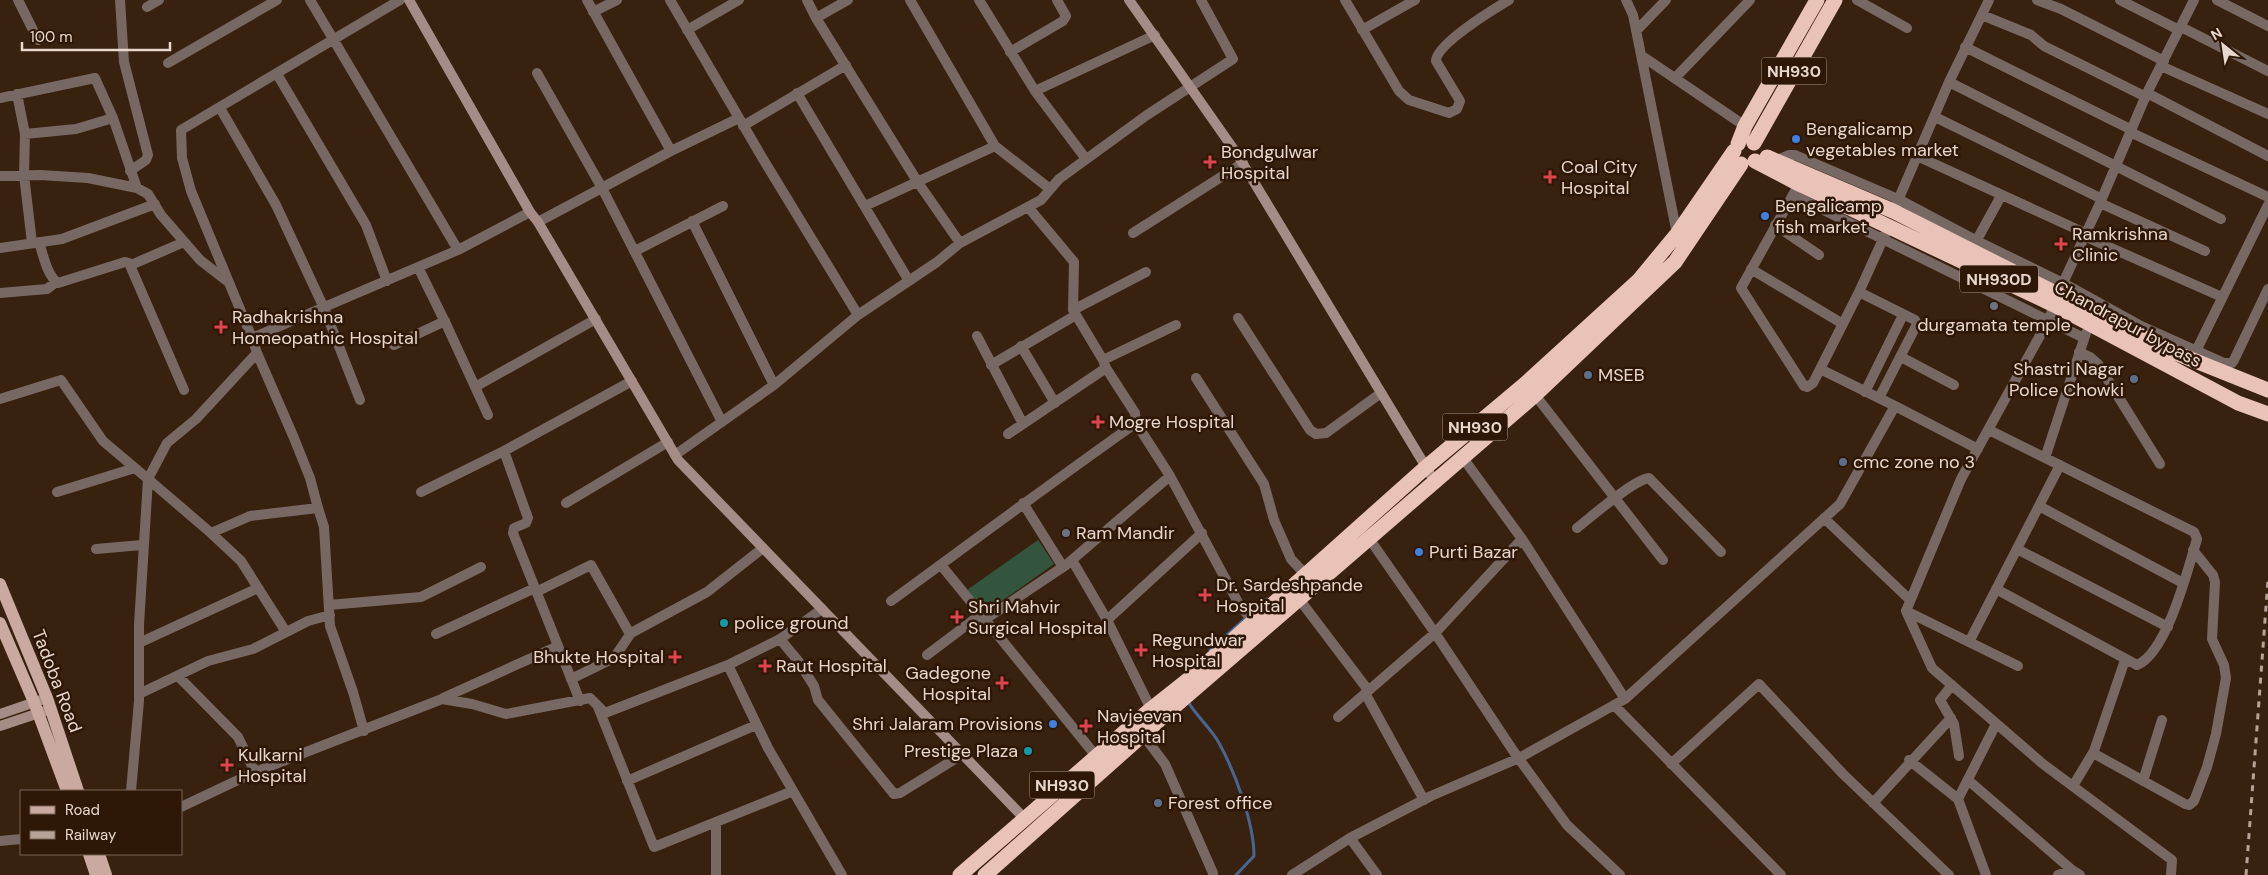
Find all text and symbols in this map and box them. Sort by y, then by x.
scale bar [22,20,170,52]
north arrow [2198,20,2248,70]
text: N [2208,23,2225,44]
text: 100 m [30,27,73,47]
road number: NH930 [1762,58,1826,84]
place label: Bengalicamp vegetables market [1806,117,1959,162]
marker: Bengalicamp vegetables market [1790,133,1802,145]
place label: Bondgulwar Hospital [1221,140,1319,185]
marker: Bondgulwar Hospital [1203,155,1217,169]
place label: Coal City Hospital [1561,155,1637,200]
marker: Coal City Hospital [1543,170,1557,184]
place label: Bengalicamp fish market [1775,194,1882,239]
marker: Bengalicamp fish market [1759,210,1771,222]
place label: Ramkrishna Clinic [2072,222,2168,267]
marker: Ramkrishna Clinic [2054,237,2068,251]
road number: NH930D [1960,266,2038,292]
street label: Chandrapur bypass [2050,275,2206,373]
marker: durgamata temple [1988,300,2000,312]
place label: Radhakrishna Homeopathic Hospital [232,305,418,350]
place label: durgamata temple [1917,313,2071,337]
marker: Radhakrishna Homeopathic Hospital [214,320,228,334]
place label: Shastri Nagar Police Chowki [2009,357,2124,402]
place label: MSEB [1598,363,1645,387]
marker: MSEB [1582,369,1594,381]
marker: Shastri Nagar Police Chowki [2128,373,2140,385]
place label: Mogre Hospital [1109,410,1234,434]
road number: NH930 [1442,414,1508,441]
marker: Mogre Hospital [1091,415,1105,429]
place label: cmc zone no 3 [1853,450,1975,474]
marker: cmc zone no 3 [1837,456,1849,468]
place label: Ram Mandir [1076,521,1175,545]
marker: Ram Mandir [1060,527,1072,539]
place label: Purti Bazar [1429,540,1518,564]
marker: Purti Bazar [1413,546,1425,558]
place label: Dr. Sardeshpande Hospital [1216,573,1363,618]
marker: Dr. Sardeshpande Hospital [1198,588,1212,602]
place label: Shri Mahvir Surgical Hospital [968,595,1107,640]
marker: Shri Mahvir Surgical Hospital [950,610,964,624]
place label: police ground [734,611,849,635]
marker: police ground [718,617,730,629]
street label: Tadoba Road [26,626,88,736]
place label: Regundwar Hospital [1152,628,1244,673]
marker: Regundwar Hospital [1134,643,1148,657]
place label: Bhukte Hospital [533,645,664,669]
marker: Bhukte Hospital [668,650,682,664]
place label: Raut Hospital [776,654,887,678]
marker: Raut Hospital [758,659,772,673]
place label: Gadegone Hospital [905,661,991,706]
marker: Gadegone Hospital [995,676,1009,690]
place label: Navjeevan Hospital [1097,704,1182,749]
place label: Shri Jalaram Provisions [852,712,1043,736]
marker: Shri Jalaram Provisions [1047,718,1059,730]
marker: Navjeevan Hospital [1079,719,1093,733]
place label: Prestige Plaza [904,739,1018,763]
place label: Kulkarni Hospital [238,743,306,788]
marker: Prestige Plaza [1022,745,1034,757]
marker: Kulkarni Hospital [220,758,234,772]
road number: NH930 [1030,772,1094,798]
legend [20,790,182,855]
place label: Forest office [1168,791,1272,815]
marker: Forest office [1152,797,1164,809]
text: Road [65,800,100,820]
text: Railway [65,825,117,845]

